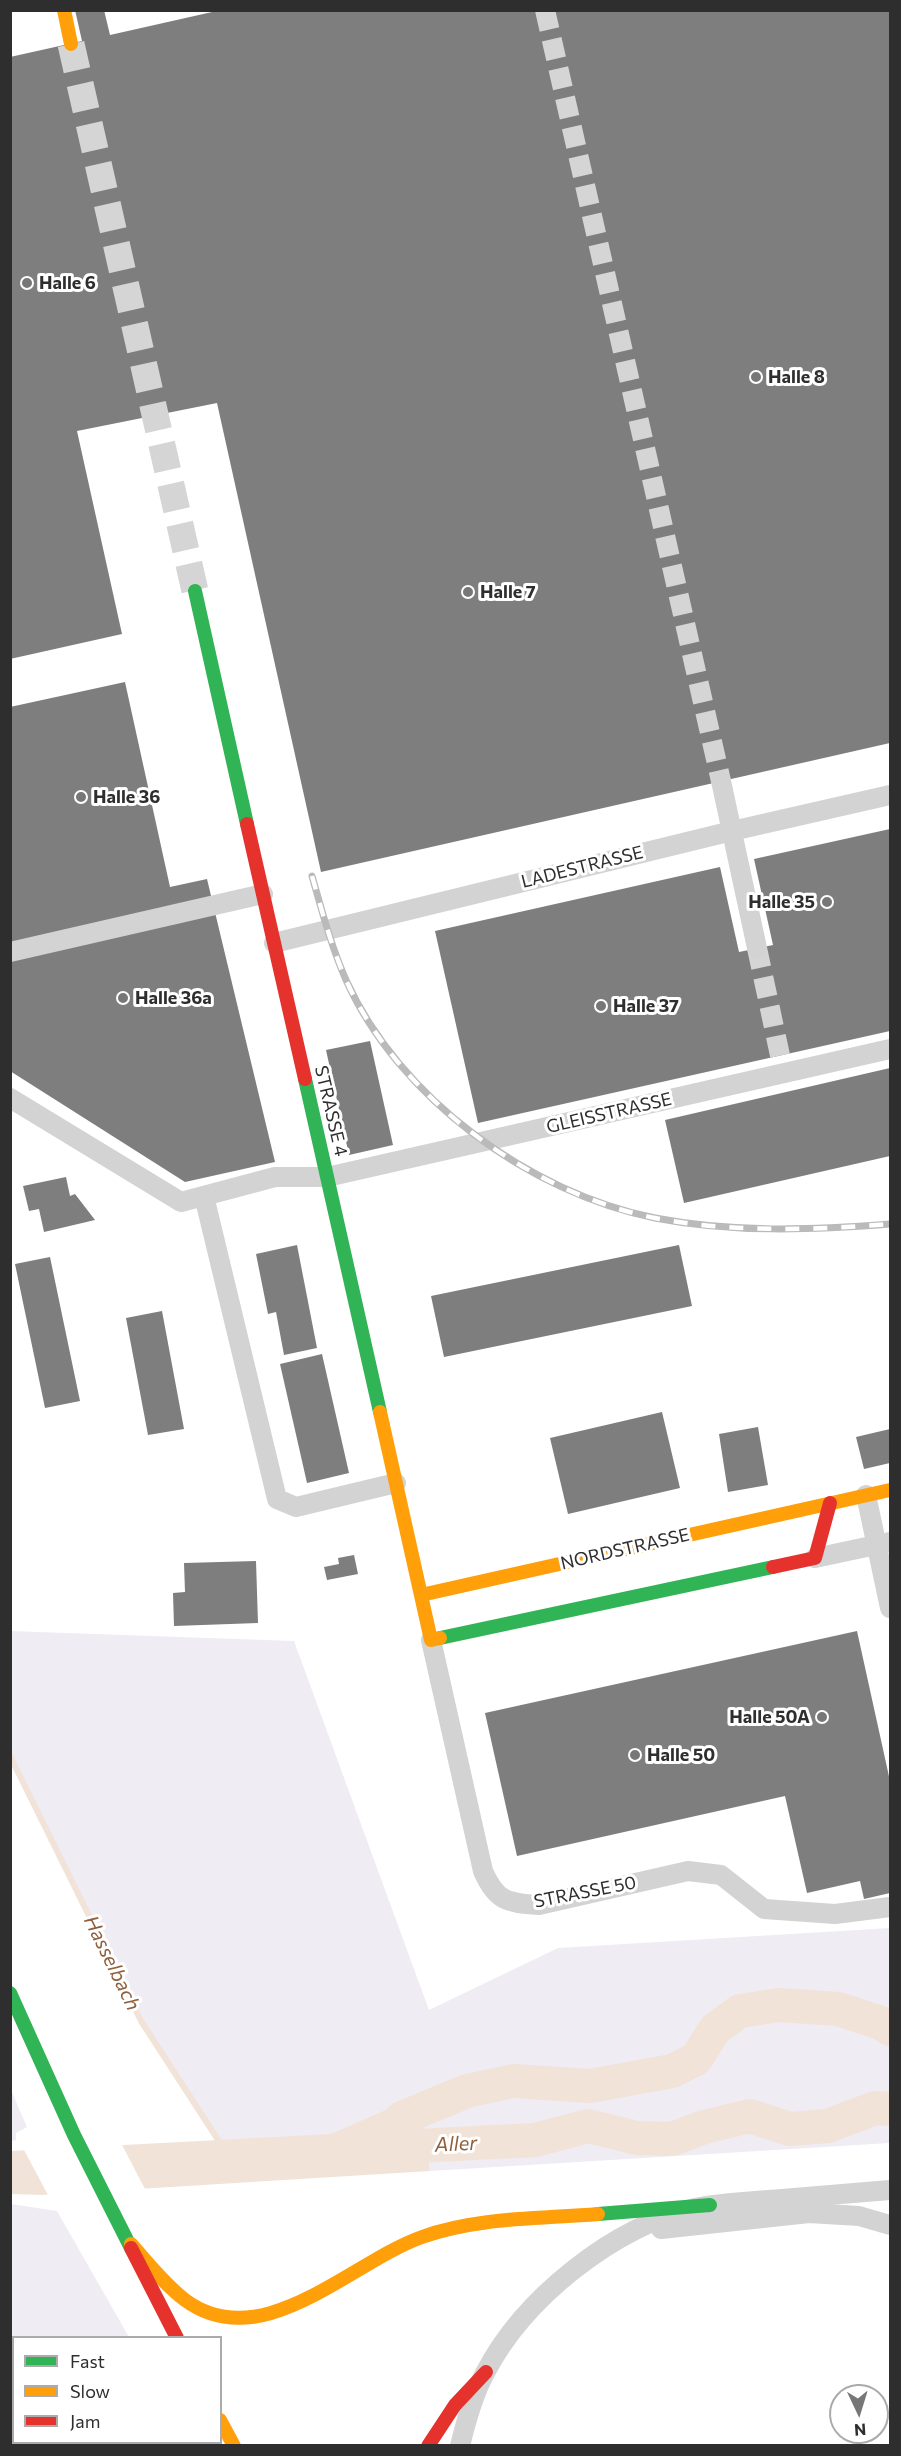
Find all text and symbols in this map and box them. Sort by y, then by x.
place label: Halle 6 [39,272,96,294]
marker: Halle 6 [20,276,34,290]
place label: Halle 8 [768,366,825,388]
marker: Halle 8 [749,370,763,384]
place label: Halle 7 [480,581,536,603]
marker: Halle 7 [461,585,475,599]
place label: Halle 36 [93,786,160,808]
marker: Halle 36 [74,790,88,804]
street label: LADESTRASSE [519,841,645,893]
place label: Halle 35 [748,891,815,913]
marker: Halle 35 [820,895,834,909]
place label: Halle 36a [135,987,212,1009]
marker: Halle 36a [116,991,130,1005]
place label: Halle 37 [613,995,679,1017]
marker: Halle 37 [594,999,608,1013]
street label: STRASSE 4 [310,1064,352,1158]
street label: GLEISSTRASSE [544,1088,674,1138]
street label: NORDSTRASSE [558,1524,692,1574]
place label: Halle 50A [729,1706,810,1728]
marker: Halle 50A [815,1710,829,1724]
place label: Halle 50 [647,1744,715,1766]
marker: Halle 50 [628,1748,642,1762]
street label: STRASSE 50 [532,1872,638,1912]
water label: Hasselbach [79,1911,145,2015]
water label: Aller [434,2131,478,2157]
legend [12,2336,222,2444]
text: Fast [70,2350,105,2372]
text: Slow [70,2380,110,2402]
north arrow [829,2384,889,2444]
text: Jam [70,2410,100,2432]
text: N [854,2421,867,2440]

